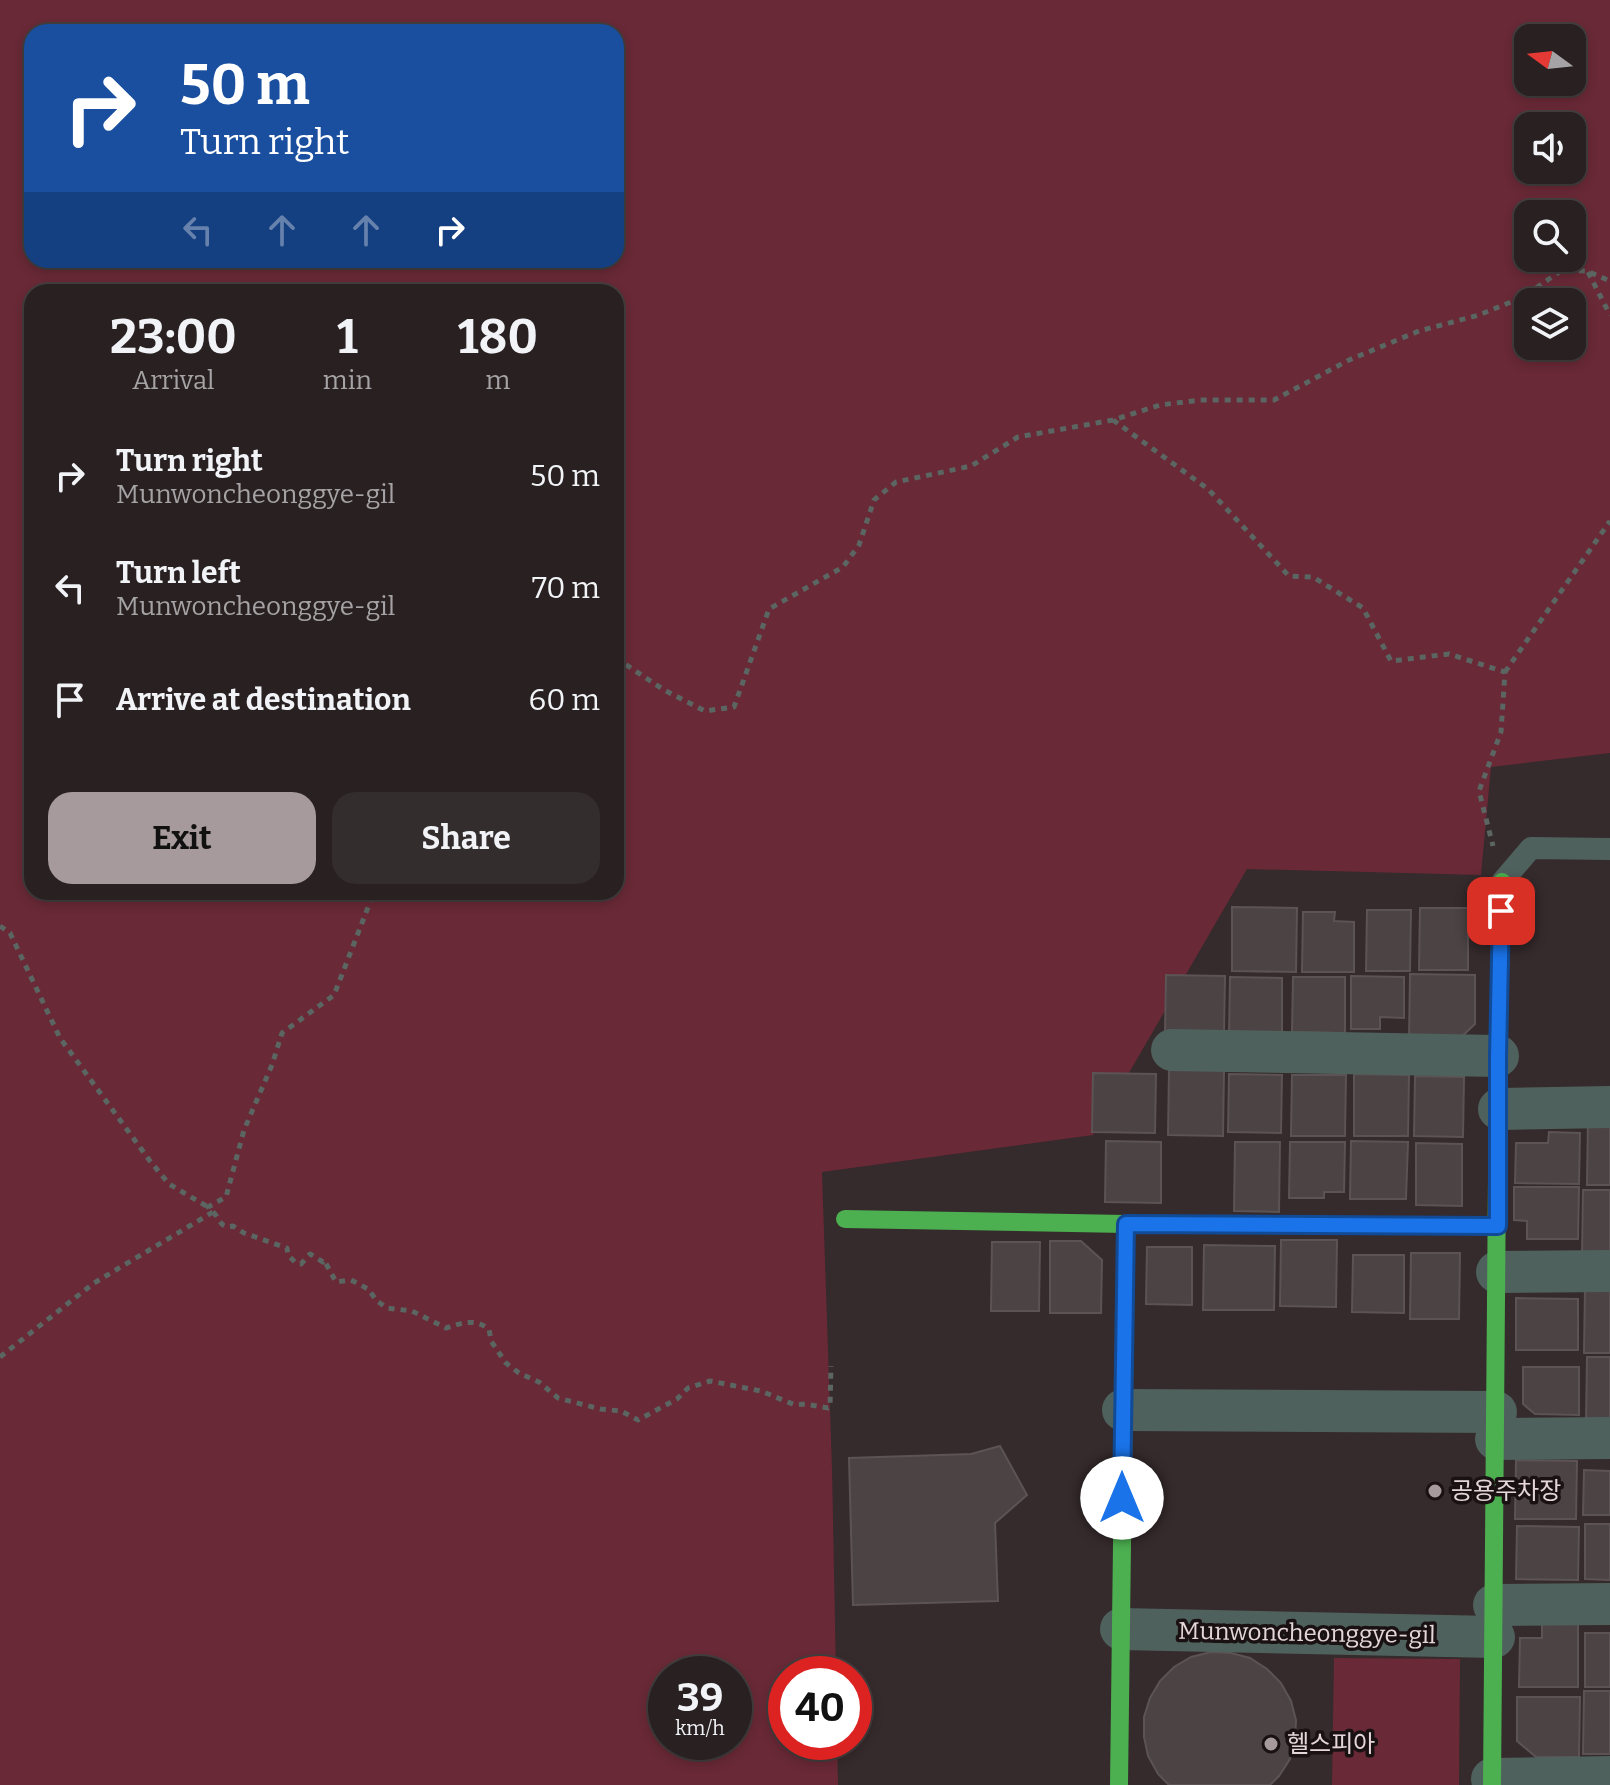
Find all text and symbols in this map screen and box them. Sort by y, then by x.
north arrow [1514,24,1586,96]
map controls [1514,24,1586,360]
text: 50 m [180,52,310,119]
icon: right [48,56,152,160]
button: sound [1514,112,1586,184]
text: Turn right [180,120,349,164]
button: search [1514,200,1586,272]
icon: left [176,208,220,252]
icon: ahead [260,208,304,252]
icon: ahead [344,208,388,252]
icon: right [428,208,472,252]
button: layers [1514,288,1586,360]
text: 23:00 [110,308,237,366]
text: 1 [337,308,358,366]
text: 180 [458,308,538,366]
text: Arrival [132,365,215,396]
text: min [323,365,372,396]
text: m [486,365,510,396]
text: Turn right [116,443,263,479]
icon: right [48,454,92,498]
text: 50 m [530,458,600,494]
text: Munwoncheonggye-gil [116,479,395,510]
text: Turn left [116,555,241,591]
icon: left [48,566,92,610]
text: 70 m [532,570,600,606]
text: Munwoncheonggye-gil [116,591,395,622]
icon: arrive [48,678,92,722]
text: Arrive at destination [116,682,411,718]
text: 60 m [529,682,600,718]
button: Exit [48,792,316,884]
button: Share [332,792,600,884]
pin [1467,877,1535,945]
icon: arrive [1479,889,1523,933]
position arrow [1080,1456,1164,1540]
place label: 공용주차장 [1451,1477,1561,1505]
marker: 공용주차장 [1426,1482,1444,1500]
street label: Munwoncheonggye-gil [1178,1617,1436,1649]
speed limit sign: 40 [768,1656,872,1760]
text: 39 [677,1674,723,1722]
text: km/h [675,1716,725,1740]
place label: 헬스피아 [1287,1730,1375,1758]
marker: 헬스피아 [1262,1735,1280,1753]

